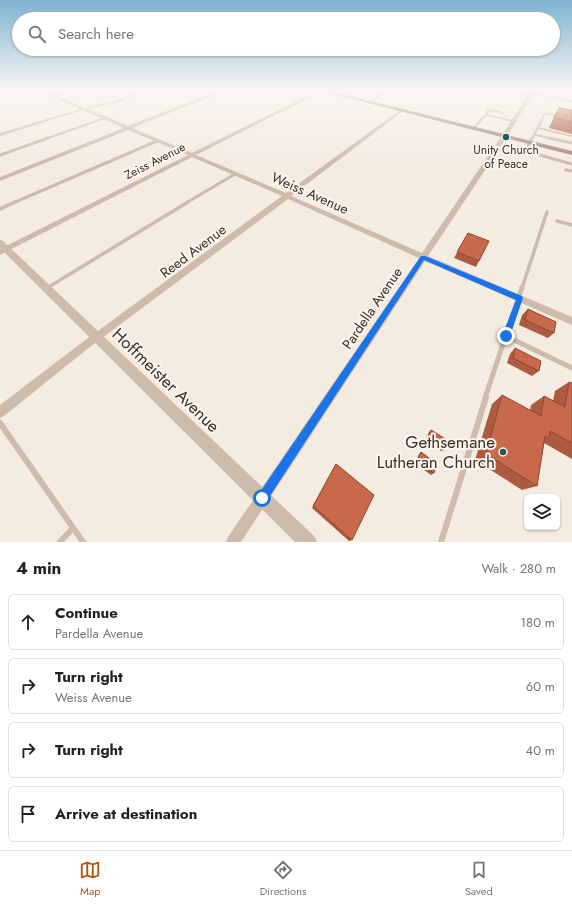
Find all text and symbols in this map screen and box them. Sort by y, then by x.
search box [12,12,560,56]
icon: search [26,23,48,45]
text: Search here [58,23,134,45]
marker: Unity Church of Peace [501,132,511,142]
street label: Zeiss Avenue [121,138,189,184]
place label: Unity Church of Peace [473,141,539,173]
street label: Weiss Avenue [268,167,352,219]
street label: Reed Avenue [156,220,230,282]
street label: Pardella Avenue [337,263,407,353]
street label: Hoffmeister Avenue [107,322,225,438]
route end [497,327,515,345]
place label: Gethsemane Lutheran Church [377,430,495,474]
marker: Gethsemane Lutheran Church [498,447,508,457]
route start [253,489,271,507]
map controls [524,494,560,530]
button: layers [524,494,560,530]
text: 4 min [16,556,61,580]
text: Walk · 280 m [481,559,556,578]
text: Continue [55,602,118,624]
icon: ahead [17,611,39,633]
text: 180 m [520,613,555,632]
text: Pardella Avenue [55,624,143,643]
text: Turn right [55,666,123,688]
icon: right [17,675,39,697]
text: 60 m [526,677,555,696]
text: Weiss Avenue [55,688,132,707]
icon: right [17,739,39,761]
text: Turn right [55,739,123,761]
text: 40 m [526,741,555,760]
icon: arrive [17,803,39,825]
text: Arrive at destination [55,803,197,825]
tab: Map [79,859,101,899]
tab: Directions [260,859,306,899]
tab: Saved [465,859,493,899]

